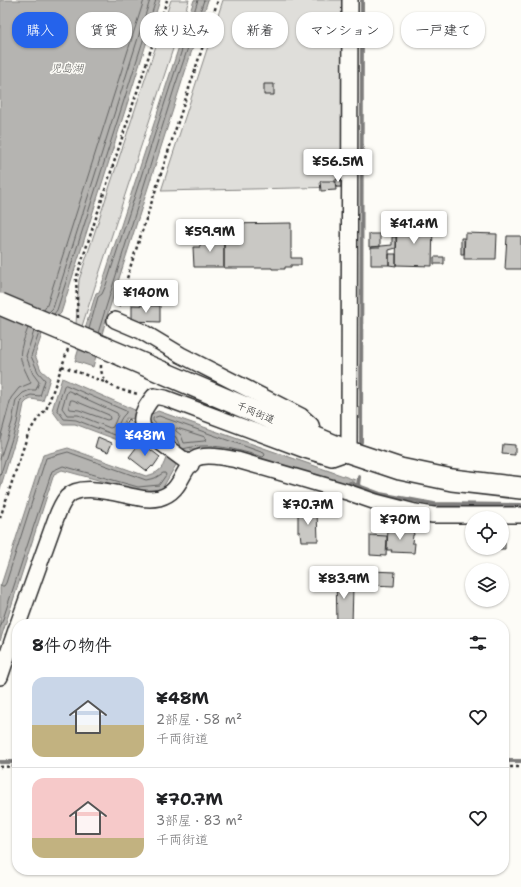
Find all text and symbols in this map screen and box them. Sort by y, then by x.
chip: 購入 [12,12,68,48]
chip: 賃貸 [76,12,132,48]
chip: 絞り込み [140,12,224,48]
chip: 新着 [232,12,288,48]
chip: マンション [296,12,393,48]
chip: 一戸建て [401,12,485,48]
water label: 児島湖 [51,61,84,76]
pin: ¥56.5M [305,149,371,183]
text: ¥56.5M [312,153,364,170]
pin: ¥41.4M [381,211,447,245]
text: ¥41.4M [390,215,438,232]
pin: ¥59.9M [177,219,243,253]
text: ¥59.9M [185,223,235,240]
pin: ¥140M [118,280,174,314]
text: ¥140M [123,284,169,301]
street label: 千両街道 [235,399,277,426]
pin: ¥48M [121,423,169,457]
text: ¥48M [125,427,165,444]
pin: ¥70.7M [275,492,341,526]
text: ¥70.7M [282,496,334,513]
pin: ¥70M [376,507,424,541]
text: ¥70M [380,511,420,528]
map controls [465,511,509,607]
button: locate [465,511,509,555]
button: layers [465,563,509,607]
pin: ¥83.9M [311,566,377,600]
text: ¥83.9M [318,570,370,587]
icon: filters [467,632,489,654]
text: 8件の物件 [32,634,112,656]
text: ¥48M [156,687,209,709]
icon: home [64,693,112,741]
icon: heart [467,706,489,728]
text: 2部屋 · 58 m² [156,711,242,728]
text: 千両街道 [156,730,208,747]
text: ¥70.7M [156,788,223,810]
icon: home [64,794,112,842]
icon: heart [467,807,489,829]
text: 3部屋 · 83 m² [156,812,243,829]
text: 千両街道 [156,831,208,848]

